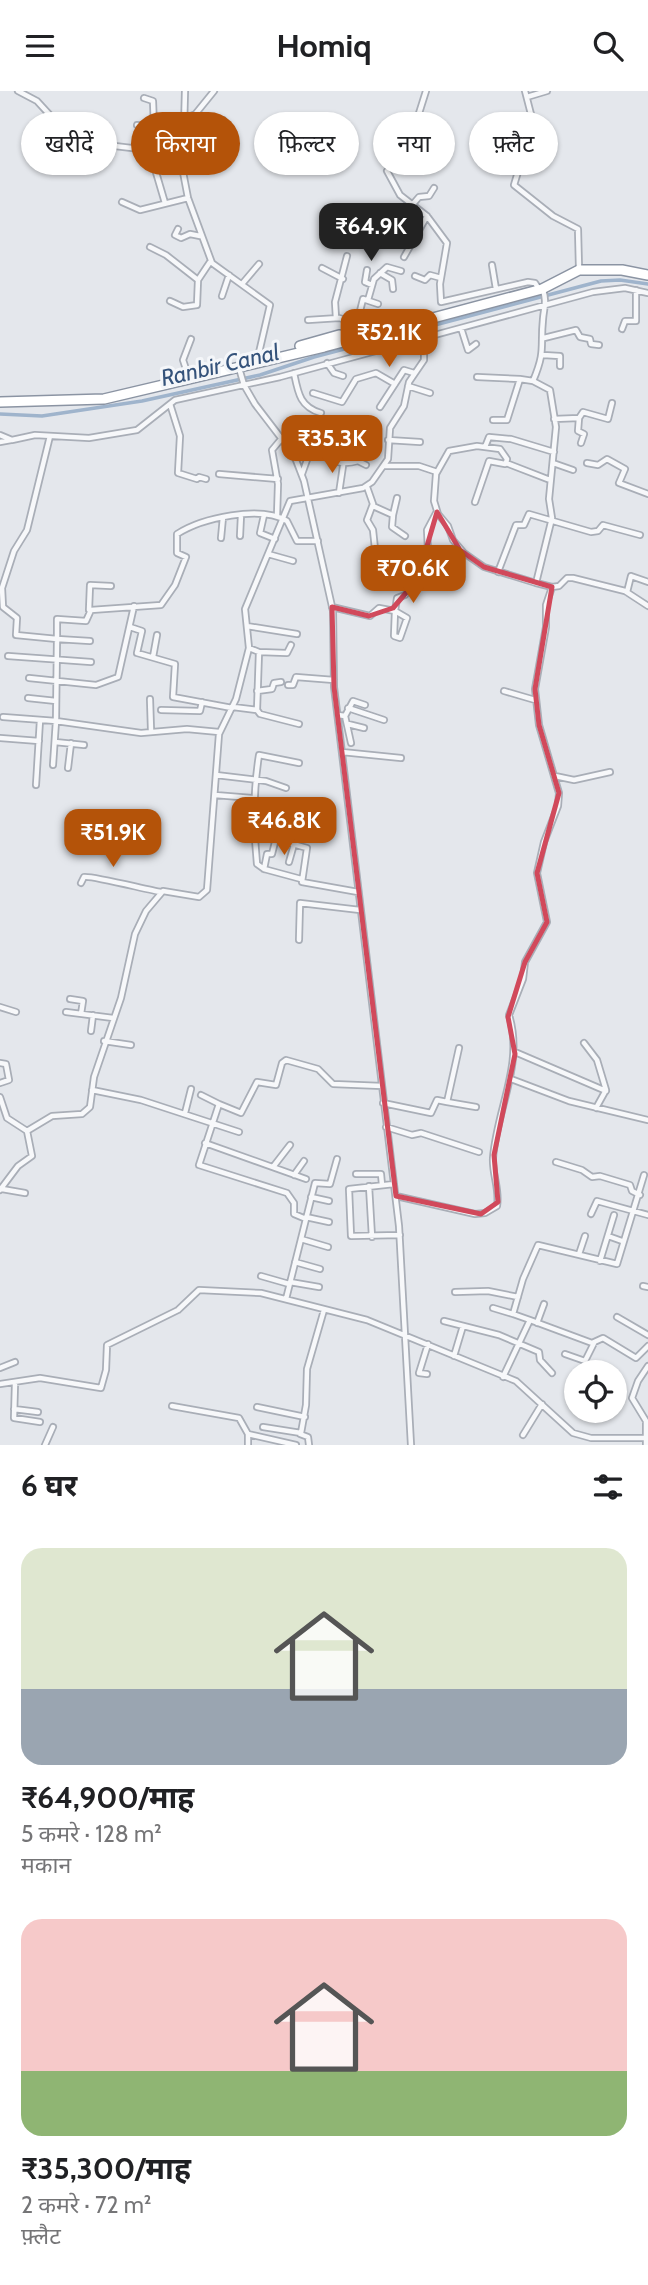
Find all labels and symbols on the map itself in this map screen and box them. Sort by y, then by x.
pin: ₹64.9K [314,204,428,263]
pin: ₹52.1K [332,309,446,369]
water label: Ranbir Canal [158,338,283,392]
pin: ₹35.3K [275,415,389,475]
pin: ₹70.6K [356,545,470,605]
pin: ₹46.8K [227,797,341,857]
pin: ₹51.9K [56,809,170,869]

